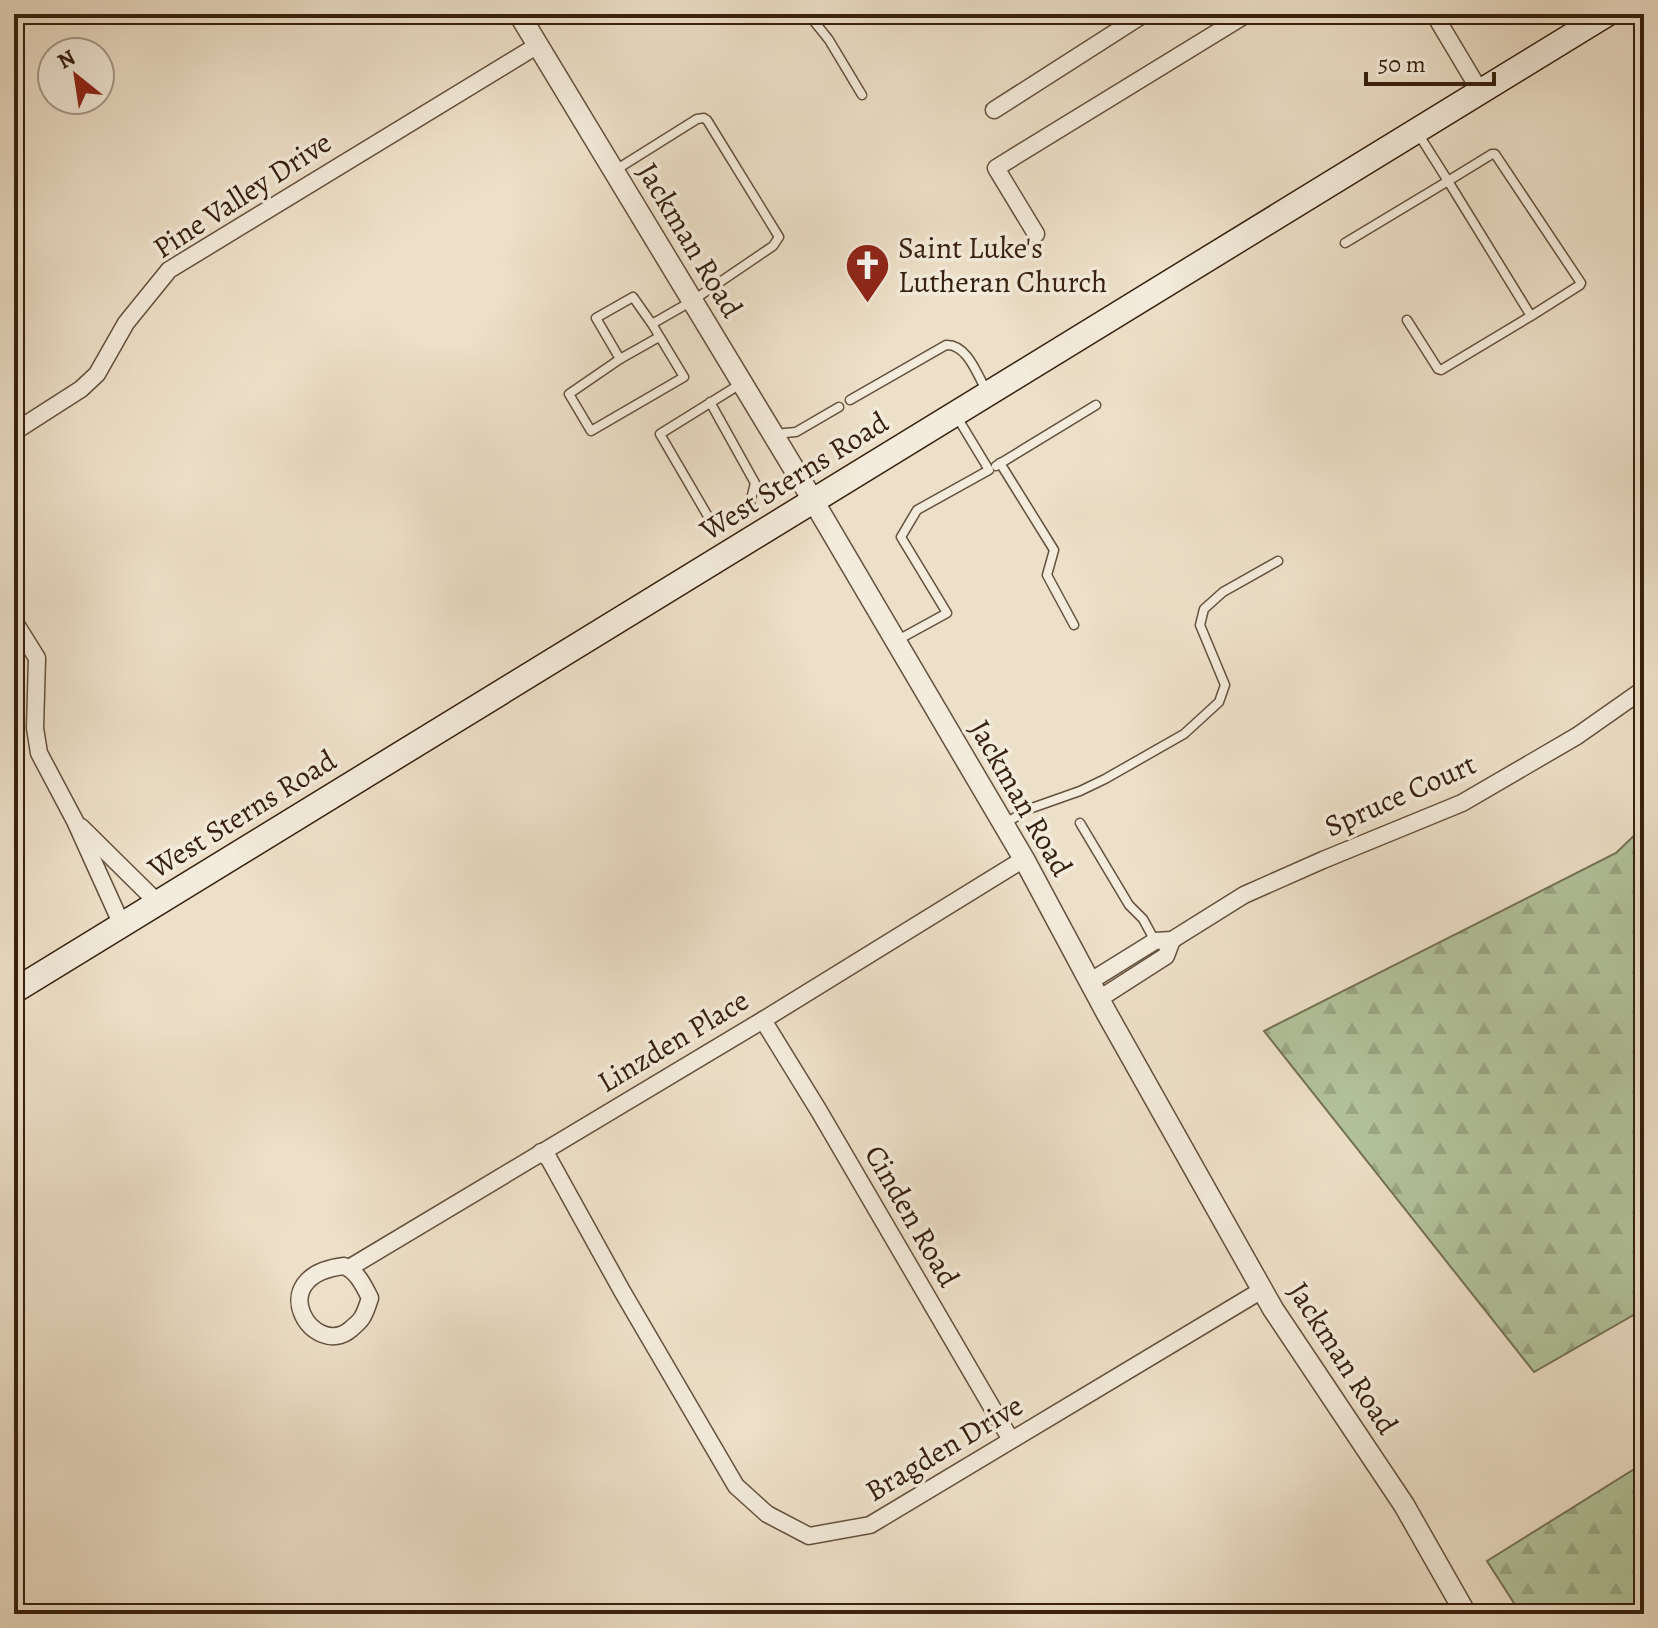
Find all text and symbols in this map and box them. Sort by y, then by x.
north arrow [36,36,116,116]
scale bar [1366,36,1494,86]
text: N [52,43,81,77]
text: 50 m [1378,48,1426,80]
street label: Pine Valley Drive [145,122,339,268]
street label: Jackman Road [628,155,752,326]
place label: Saint Luke's Lutheran Church [898,228,1107,302]
church icon: Saint Luke's Lutheran Church [843,241,891,304]
street label: West Sterns Road [692,402,896,550]
street label: Jackman Road [960,713,1082,884]
street label: West Sterns Road [140,740,344,888]
street label: Spruce Court [1318,744,1482,846]
street label: Linzden Place [590,980,756,1102]
street label: Cinden Road [855,1138,969,1295]
street label: Jackman Road [1279,1274,1408,1443]
street label: Bragden Drive [858,1385,1030,1511]

